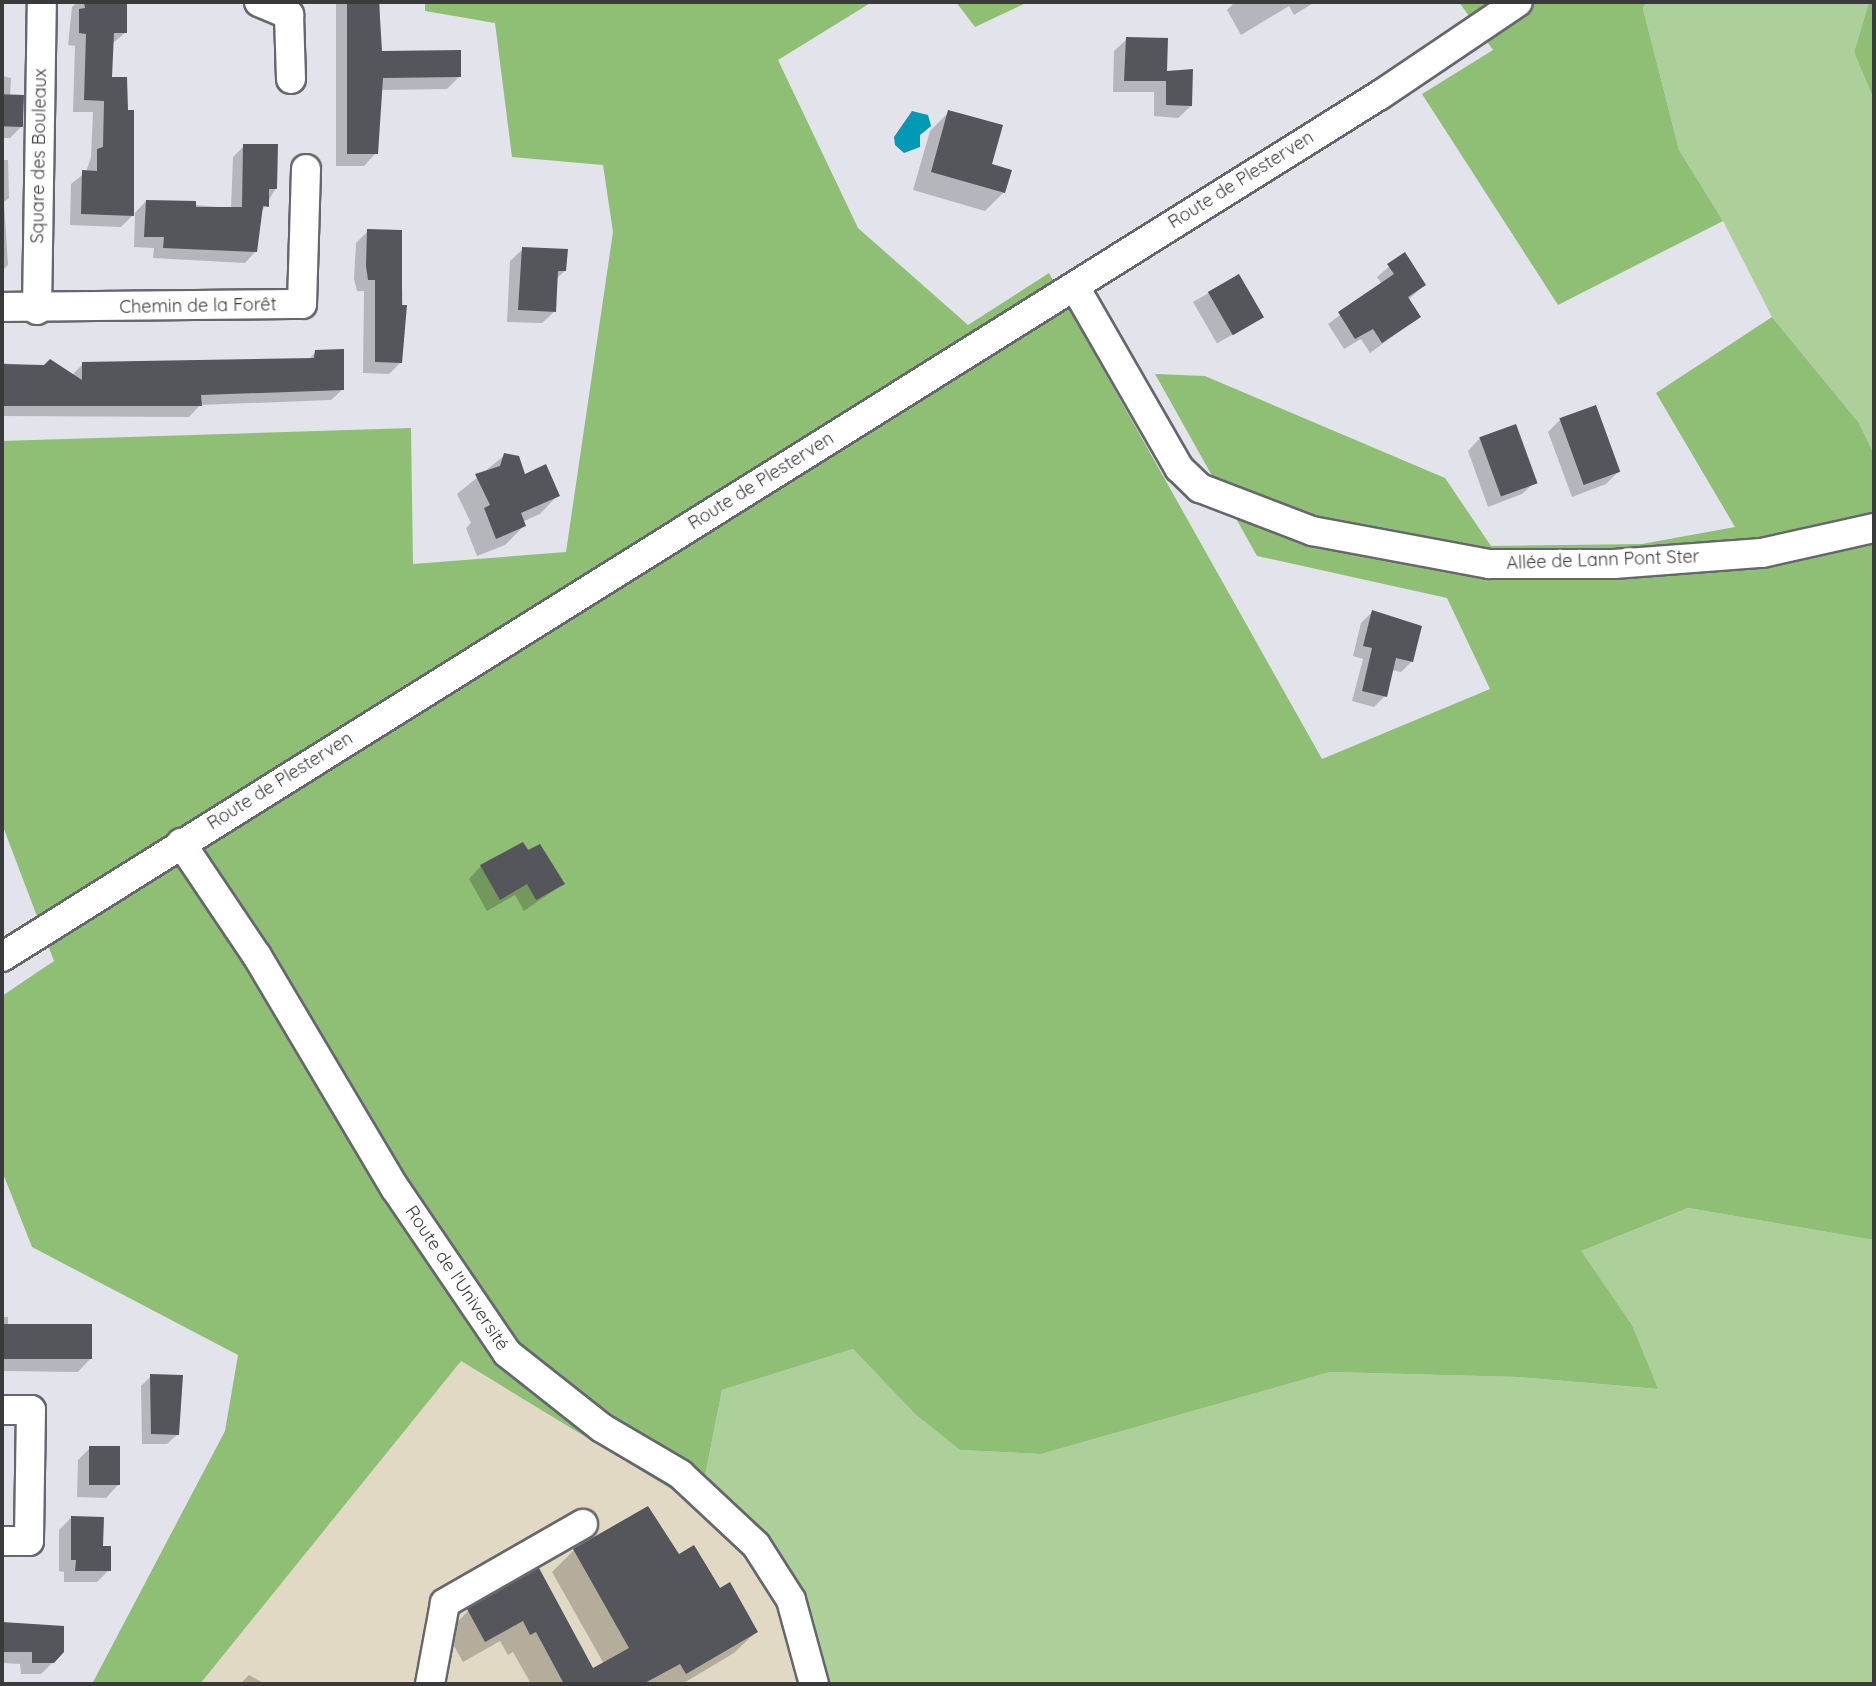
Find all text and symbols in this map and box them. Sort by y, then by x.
street label: Square des Bouleaux [27,68,51,244]
street label: Route de Plesterven [1164,126,1318,234]
street label: Chemin de la Forêt [119,294,277,318]
street label: Route de Plesterven [684,427,838,535]
street label: Allée de Lann Pont Ster [1506,546,1700,574]
street label: Route de Plesterven [203,727,357,835]
street label: Route de l'Université [401,1202,513,1354]

